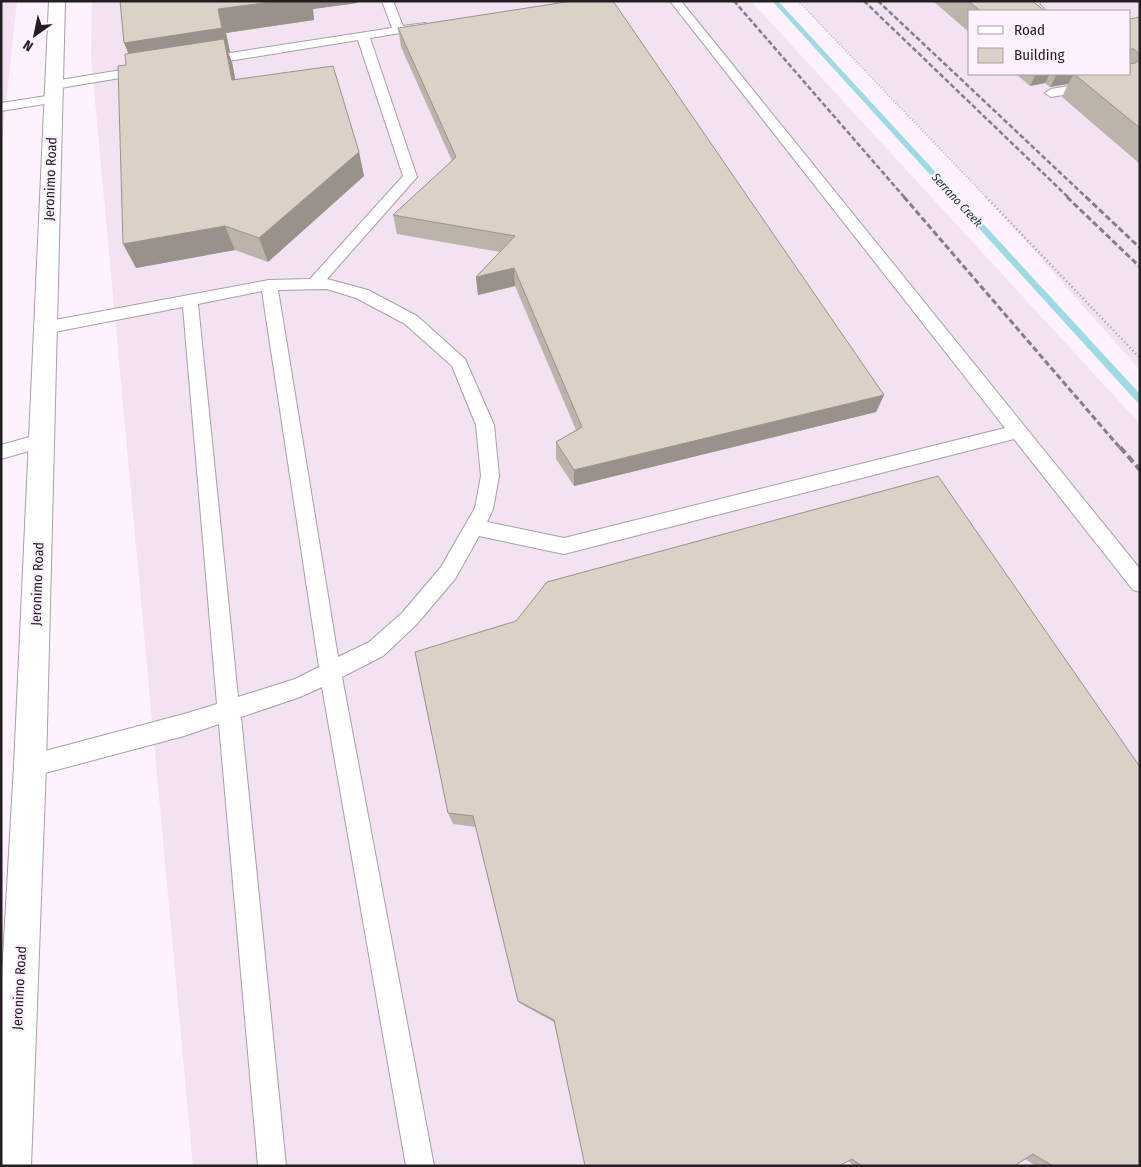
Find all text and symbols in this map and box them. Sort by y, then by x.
north arrow [10,10,60,60]
legend [968,10,1131,75]
text: Road [1014,21,1045,39]
text: N [20,36,36,55]
text: Building [1014,46,1065,64]
street label: Jeronimo Road [41,137,60,221]
water label: Serrano Creek [928,170,985,230]
street label: Jeronimo Road [28,542,47,626]
street label: Jeronimo Road [9,946,30,1030]

